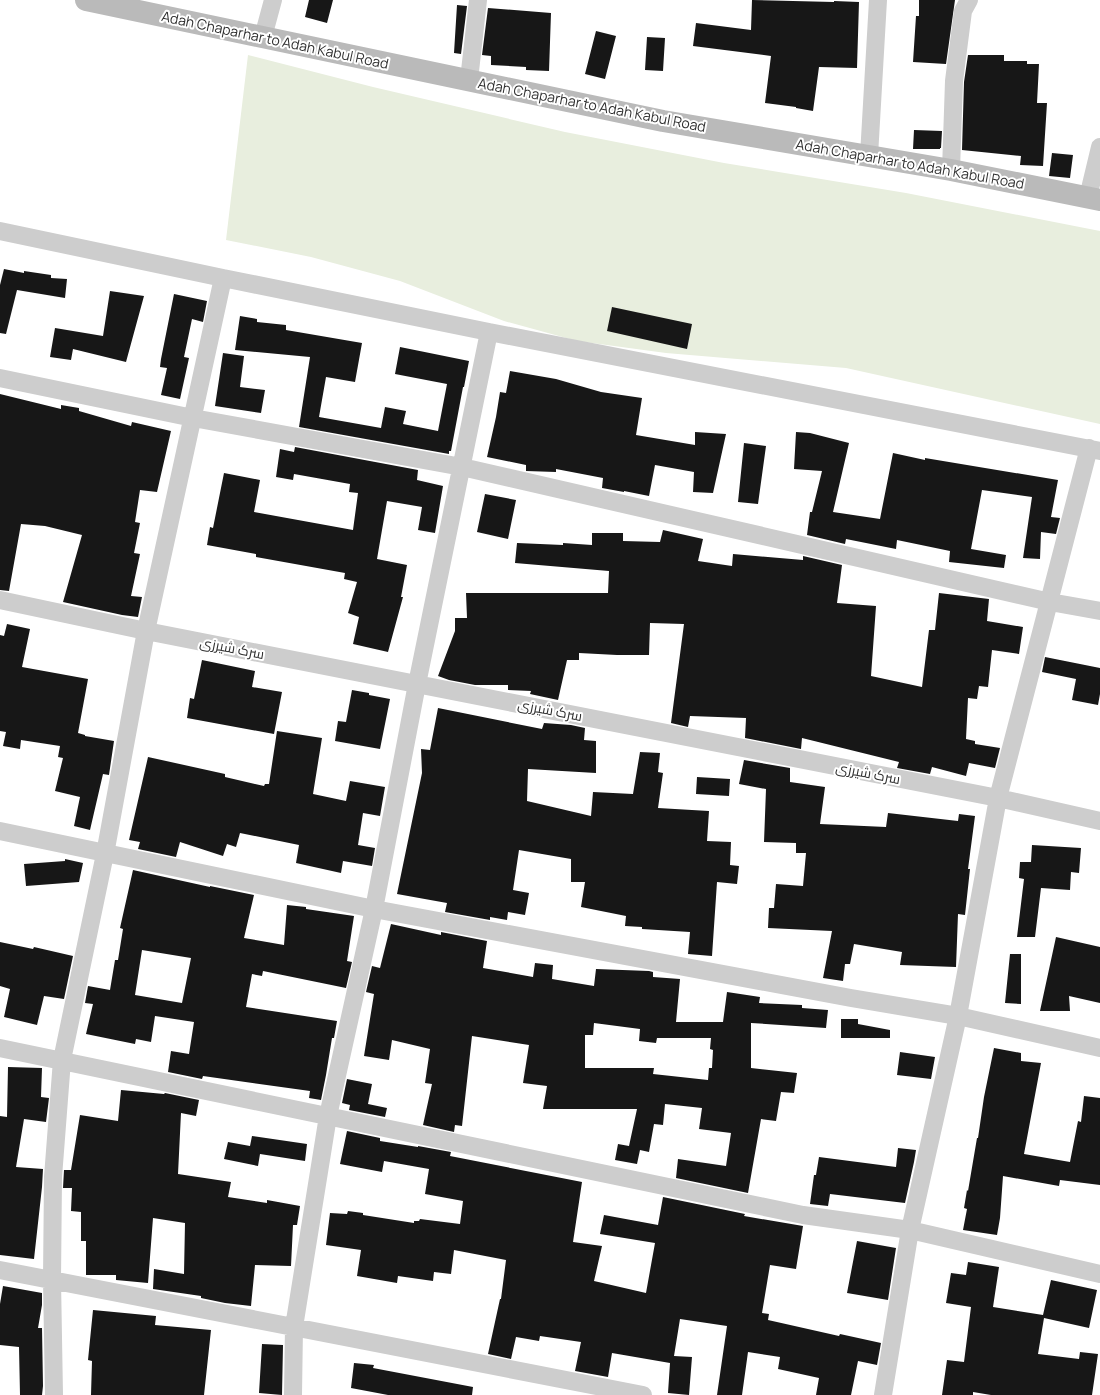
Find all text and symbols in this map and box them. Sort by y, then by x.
street label: Adah Chaparhar to Adah Kabul Road [160,6,390,73]
street label: Adah Chaparhar to Adah Kabul Road [477,73,708,136]
street label: Adah Chaparhar to Adah Kabul Road [794,134,1026,193]
street label: سرک شیرزی [198,632,266,663]
street label: سرک شیرزی [516,694,584,725]
street label: سرک شیرزی [834,757,902,788]

